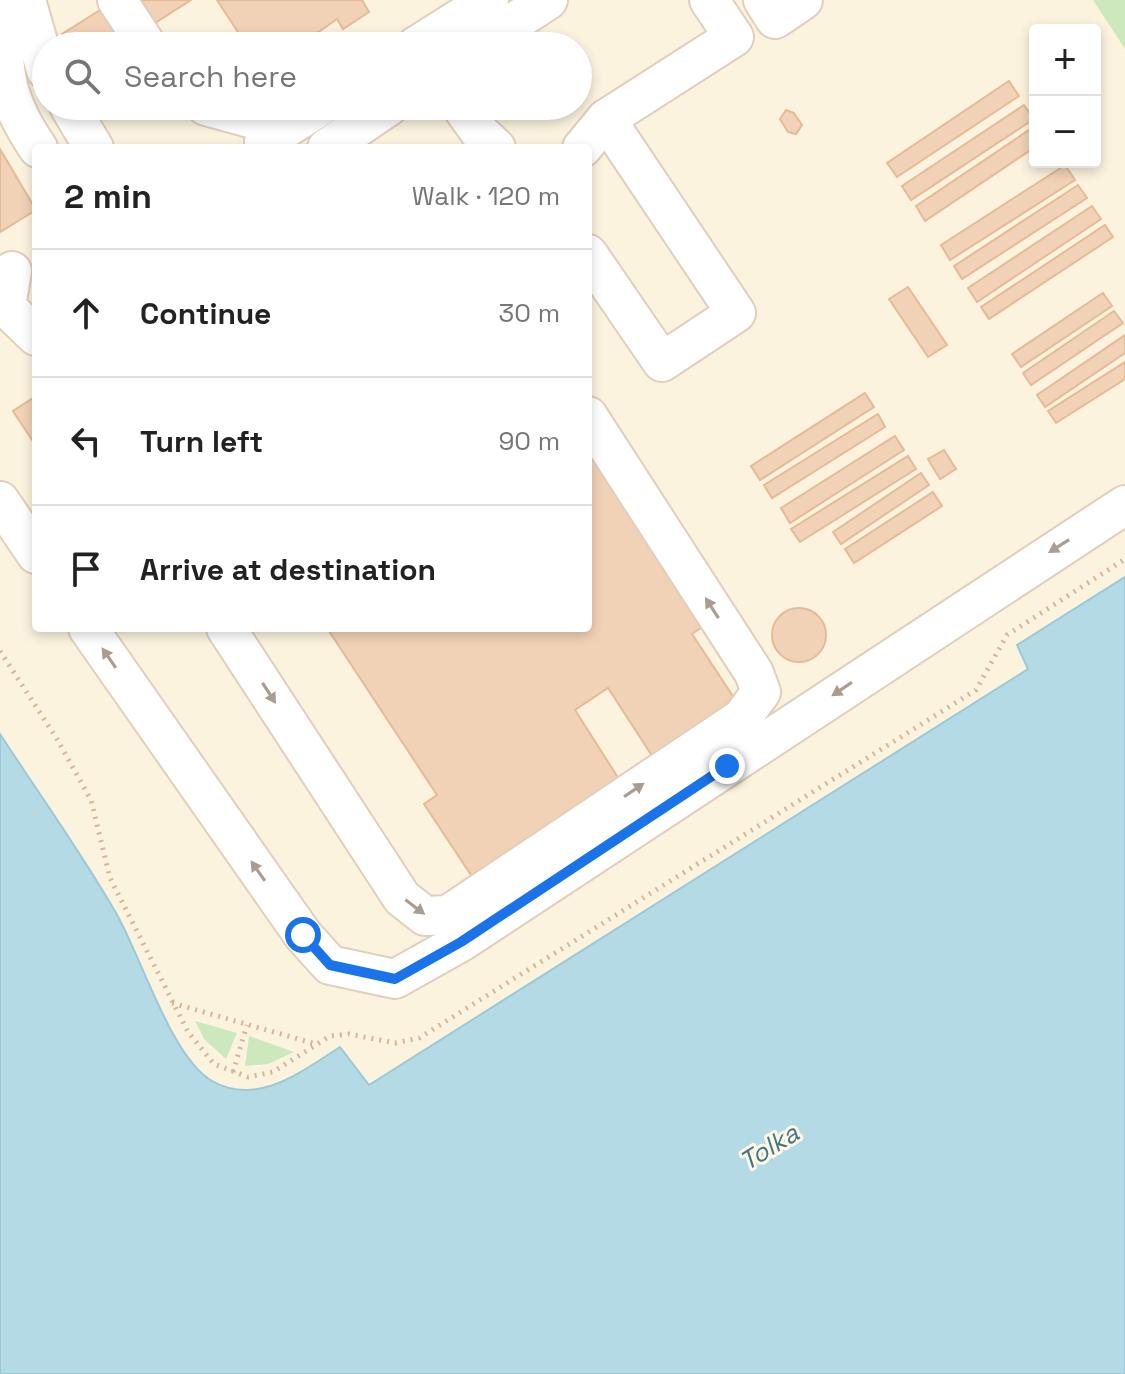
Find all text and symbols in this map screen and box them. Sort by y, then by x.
map controls [1029,24,1101,168]
button: + [1029,24,1101,96]
search box [32,32,592,120]
icon: search [60,54,104,98]
text: Search here [124,57,297,96]
button: − [1029,96,1101,168]
text: 2 min [64,175,152,218]
text: Walk · 120 m [412,179,560,213]
icon: ahead [64,291,108,335]
text: Continue [140,294,271,333]
text: 30 m [499,296,560,330]
icon: left [64,419,108,463]
text: Turn left [140,422,263,461]
text: 90 m [498,424,560,458]
one-way arrow [1048,539,1070,553]
icon: arrive [64,547,108,591]
text: Arrive at destination [140,550,436,589]
one-way arrow [705,598,720,619]
one-way arrow [102,648,117,669]
one-way arrow [831,682,853,696]
one-way arrow [261,683,276,704]
route end [709,748,745,784]
one-way arrow [623,783,644,798]
one-way arrow [251,861,266,882]
one-way arrow [405,899,425,915]
route start [285,917,321,953]
water label: Tolka [733,1115,806,1178]

